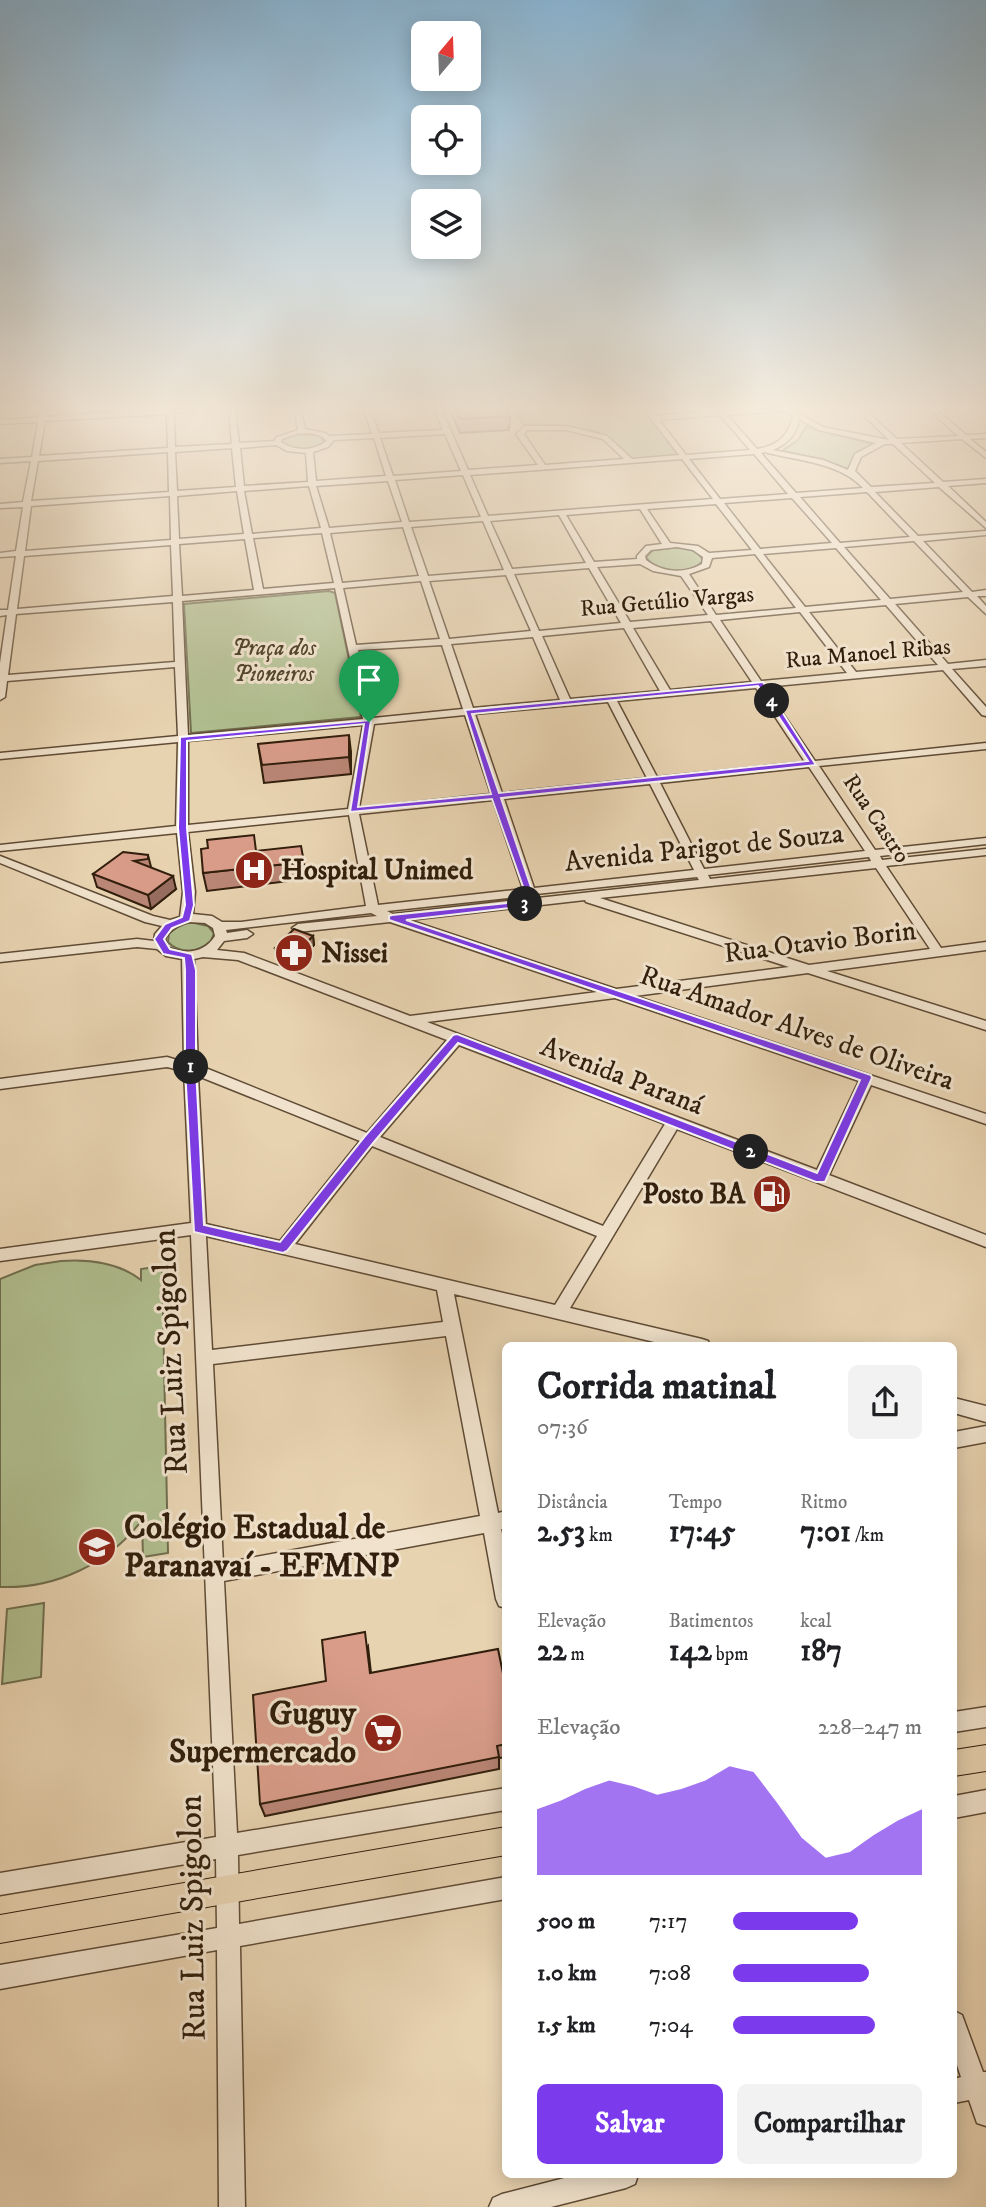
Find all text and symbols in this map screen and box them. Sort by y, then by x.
north arrow [411,21,481,91]
map controls [411,21,481,259]
button: locate [411,105,481,175]
button: layers [411,189,481,259]
street label: Rua Getúlio Vargas [579,580,755,624]
street label: Rua Manoel Ribas [784,632,952,676]
park label: Praça dos Pioneiros [232,634,317,689]
pin [339,650,399,722]
icon: arrive [350,661,388,699]
pin: 4 [754,684,790,718]
text: 4 [766,689,777,712]
street label: Rua Castro [836,769,916,869]
street label: Avenida Parigot de Souza [563,816,845,880]
hospital icon: Hospital Unimed [233,849,275,891]
place label: Hospital Unimed [281,853,474,888]
pin: 3 [508,886,542,922]
text: 3 [521,892,528,915]
street label: Rua Otavio Borin [722,913,918,971]
pharmacy icon: Nissei [273,932,315,974]
place label: Nissei [321,936,388,971]
street label: Rua Amador Alves de Oliveira [635,958,959,1098]
street label: Avenida Paraná [536,1029,709,1123]
pin: 1 [174,1050,208,1084]
text: 1 [187,1055,194,1078]
pin: 2 [734,1134,768,1170]
text: 2 [746,1140,755,1163]
fuel station icon: Posto BA [751,1173,793,1215]
place label: Posto BA [642,1177,746,1212]
street label: Rua Luiz Spigolon [144,1228,198,1476]
text: Corrida matinal [537,1363,776,1411]
button: share [848,1365,922,1439]
text: 07:36 [537,1413,588,1442]
text: Distância [537,1491,608,1514]
text: Tempo [669,1491,722,1514]
text: Ritmo [800,1491,847,1514]
place label: Colégio Estadual de Paranavaí - EFMNP [124,1508,399,1587]
text: 2.53 [537,1514,585,1551]
text: 17:45 [669,1514,735,1551]
text: 7:01 [800,1514,851,1551]
text: km [585,1524,613,1547]
text: /km [851,1524,884,1547]
school or university icon: Colégio Estadual de Paranavaí - EFMNP [76,1526,118,1568]
text: Elevação [537,1610,606,1633]
text: Batimentos [669,1610,753,1633]
text: kcal [800,1610,832,1633]
text: 22 [537,1633,566,1670]
text: 142 [669,1633,712,1670]
text: 187 [800,1633,842,1670]
text: m [566,1643,585,1666]
text: bpm [712,1643,748,1666]
place label: Guguy Supermercado [169,1694,357,1773]
supermarket icon: Guguy Supermercado [362,1712,404,1754]
text: Elevação [537,1713,620,1742]
text: 228–247 m [818,1713,922,1742]
street label: Rua Luiz Spigolon [170,1795,216,2041]
text: 500 m [537,1907,595,1936]
text: 7:17 [649,1907,688,1936]
text: 1.0 km [537,1959,597,1988]
text: 7:08 [649,1959,691,1988]
text: 1.5 km [537,2011,596,2040]
text: 7:04 [649,2011,693,2040]
button: Salvar [537,2084,723,2164]
button: Compartilhar [737,2084,922,2164]

